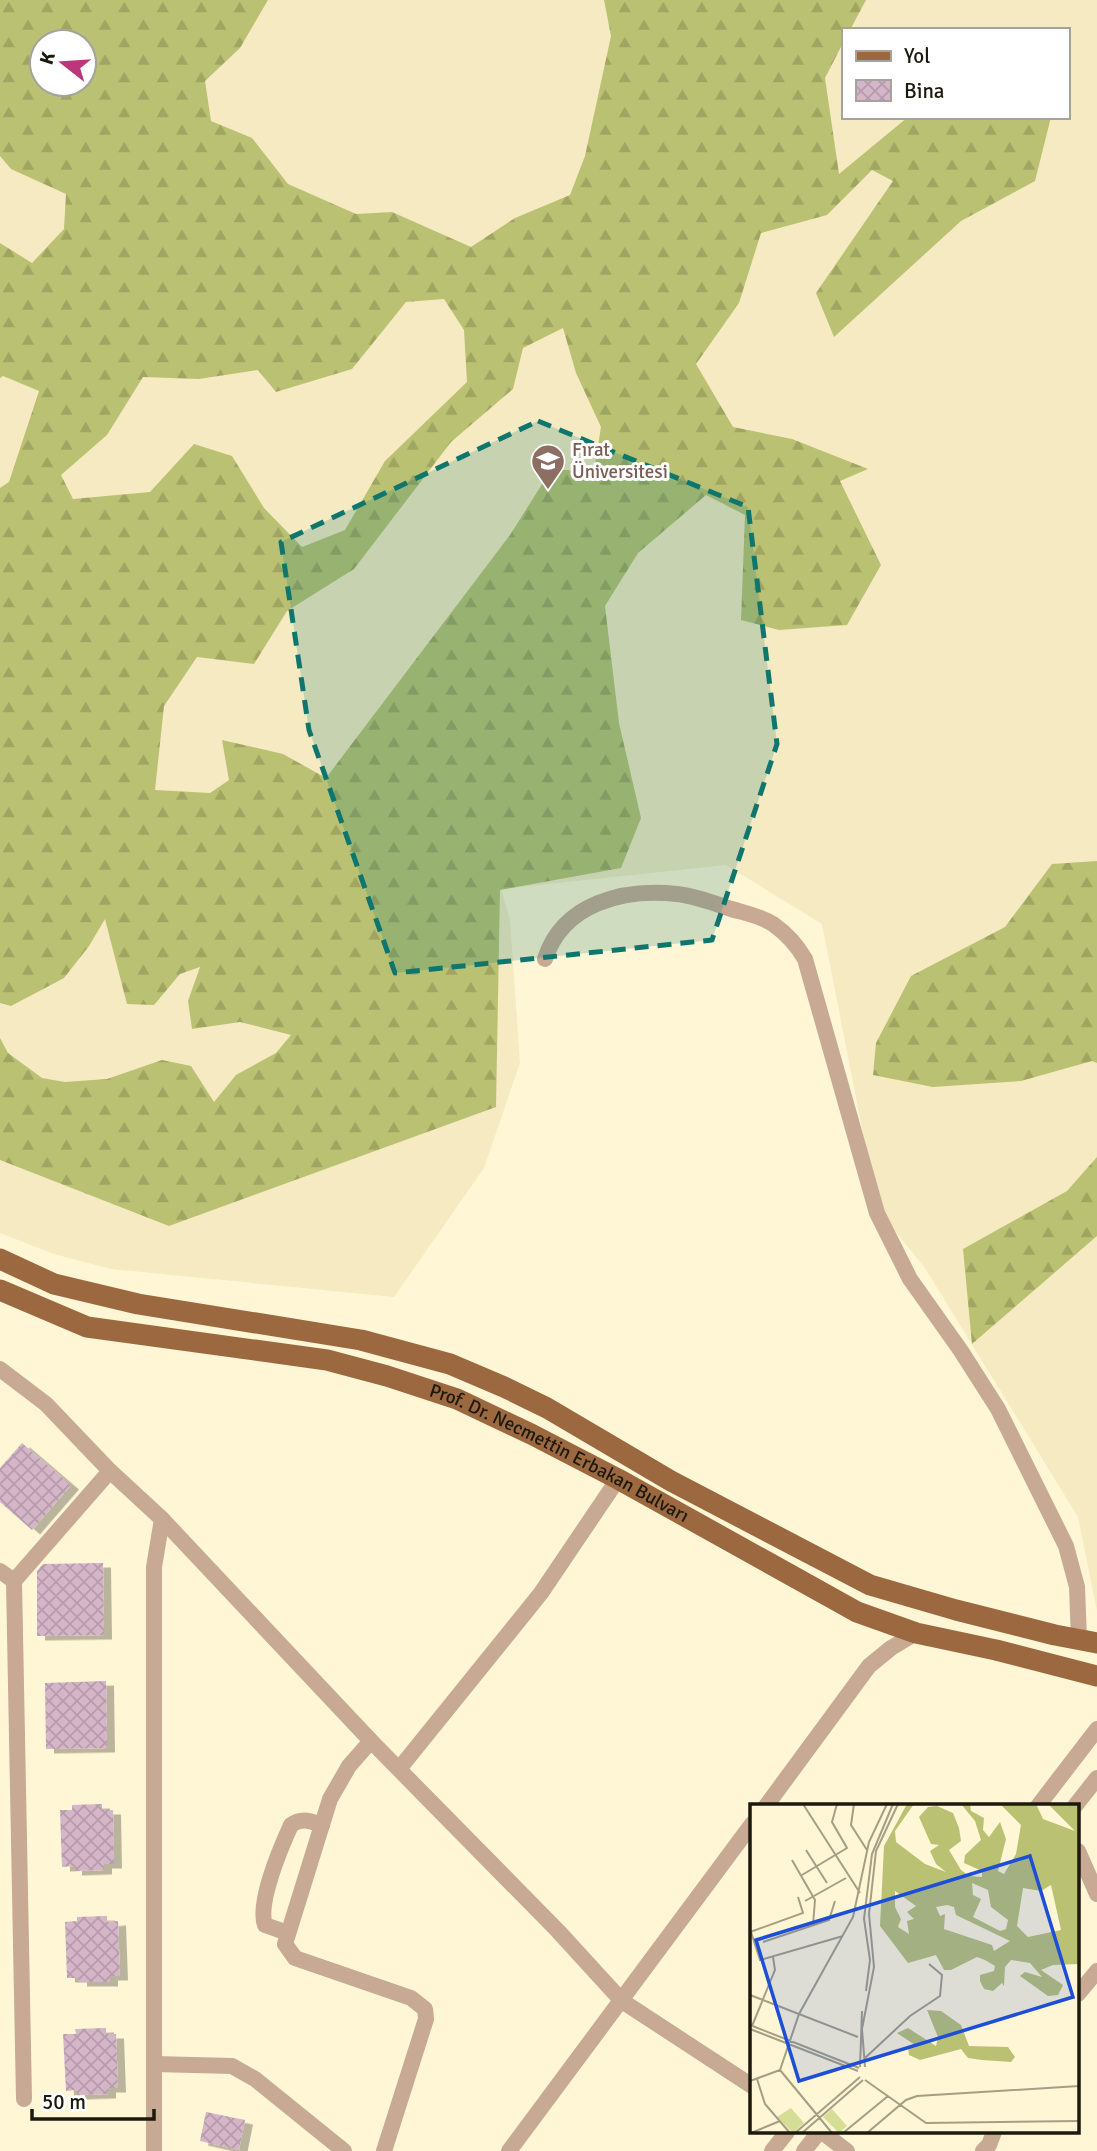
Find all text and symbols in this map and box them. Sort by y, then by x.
north arrow [28,28,98,98]
legend [842,28,1069,119]
text: Yol [904,43,930,69]
text: K [34,49,61,67]
text: Bina [904,78,945,104]
place label: Fırat Üniversitesi [572,438,668,484]
school or university icon: Fırat Üniversitesi [529,442,567,491]
street label: Prof. Dr. Necmettin Erbakan Bulvarı [426,1379,693,1528]
inset map [750,1804,1080,2134]
scale bar [32,2078,154,2122]
text: 50 m [42,2089,86,2115]

